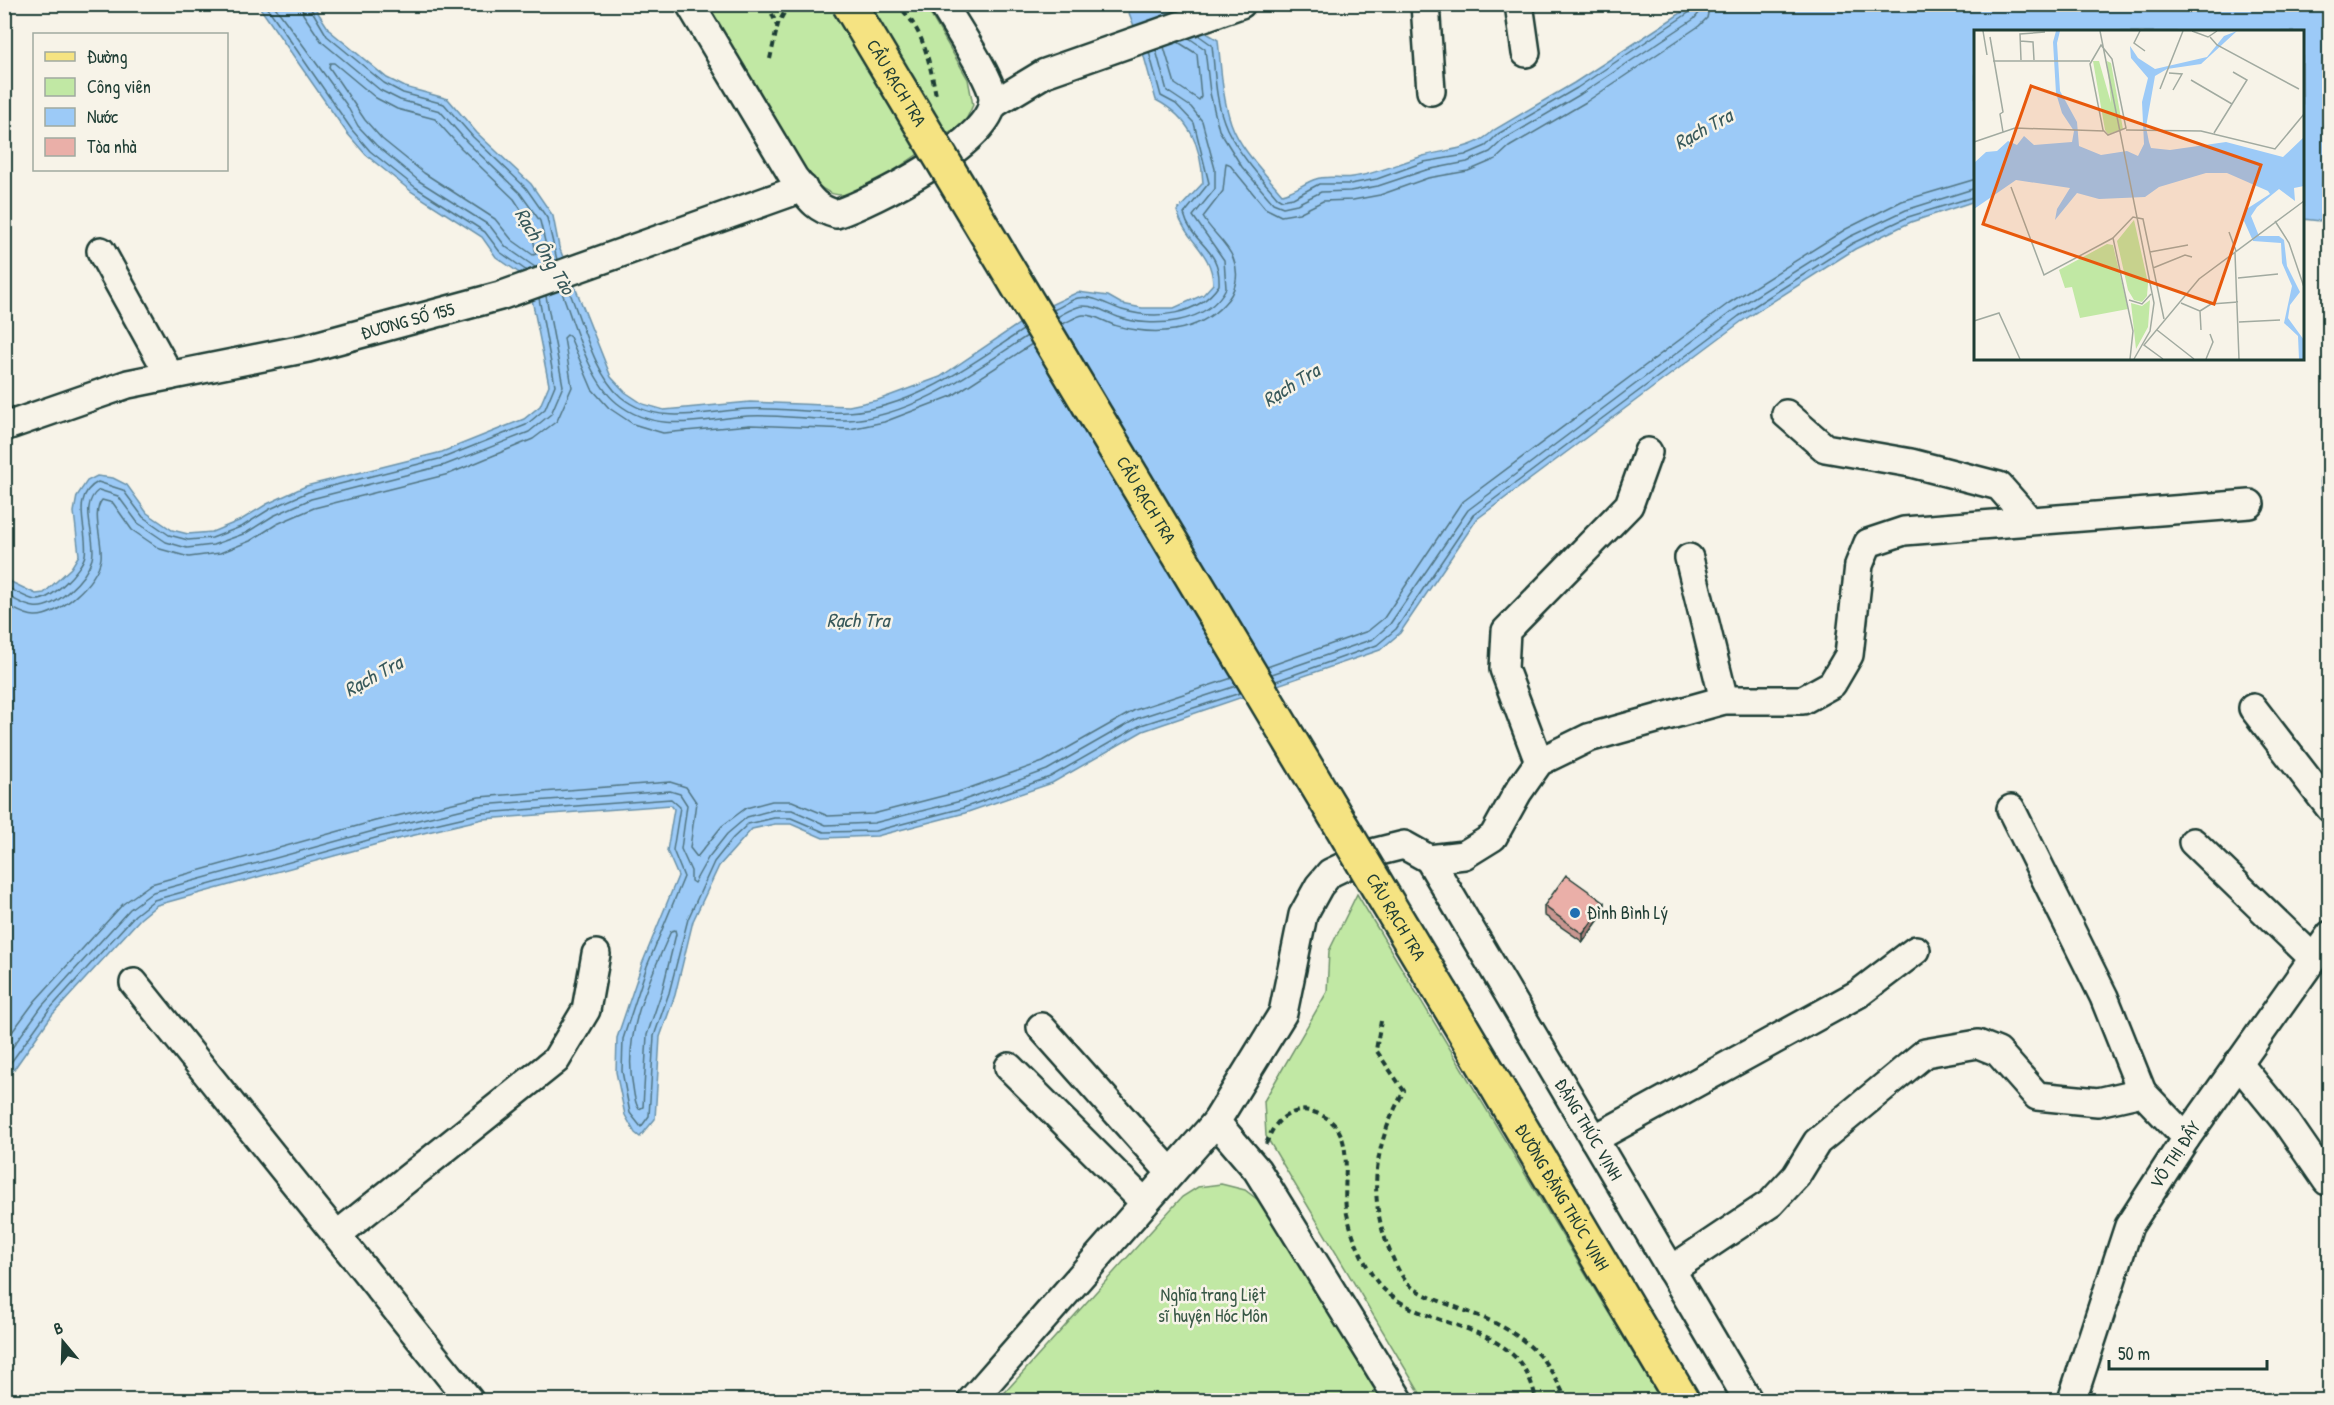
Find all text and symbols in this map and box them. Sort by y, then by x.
inset map [1974,30,2304,360]
legend [33,33,228,171]
street label: CẦU RẠCH TRA [861,34,933,131]
text: Đường [87,44,128,69]
text: Công viên [87,74,151,99]
water label: Rạch Tra [1669,101,1739,156]
text: Nước [87,104,118,129]
text: Tòa nhà [87,134,137,159]
water label: Rạch Ông Tào [508,202,583,301]
street label: ĐƯƠNG SỐ 155 [358,296,458,345]
water label: Rạch Tra [1257,355,1326,413]
street label: CẦU RẠCH TRA [1111,451,1182,548]
water label: Rạch Tra [827,606,891,633]
water label: Rạch Tra [339,648,409,703]
street label: CẦU RẠCH TRA [1360,868,1432,965]
place label: Đình Bình Lý [1587,900,1668,925]
marker: Đình Bình Lý [1568,906,1582,920]
street label: ĐẶNG THÚC VỊNH [1549,1074,1629,1185]
street label: VÕ THỊ ĐẦY [2144,1116,2206,1193]
street label: ĐƯỜNG ĐẶNG THÚC VỊNH [1509,1119,1616,1275]
park label: Nghĩa trang Liệt sĩ huyện Hóc Môn [1158,1282,1268,1328]
north arrow [33,1312,93,1372]
text: B [51,1316,66,1340]
scale bar [2109,1333,2266,1371]
text: 50 m [2118,1341,2150,1366]

